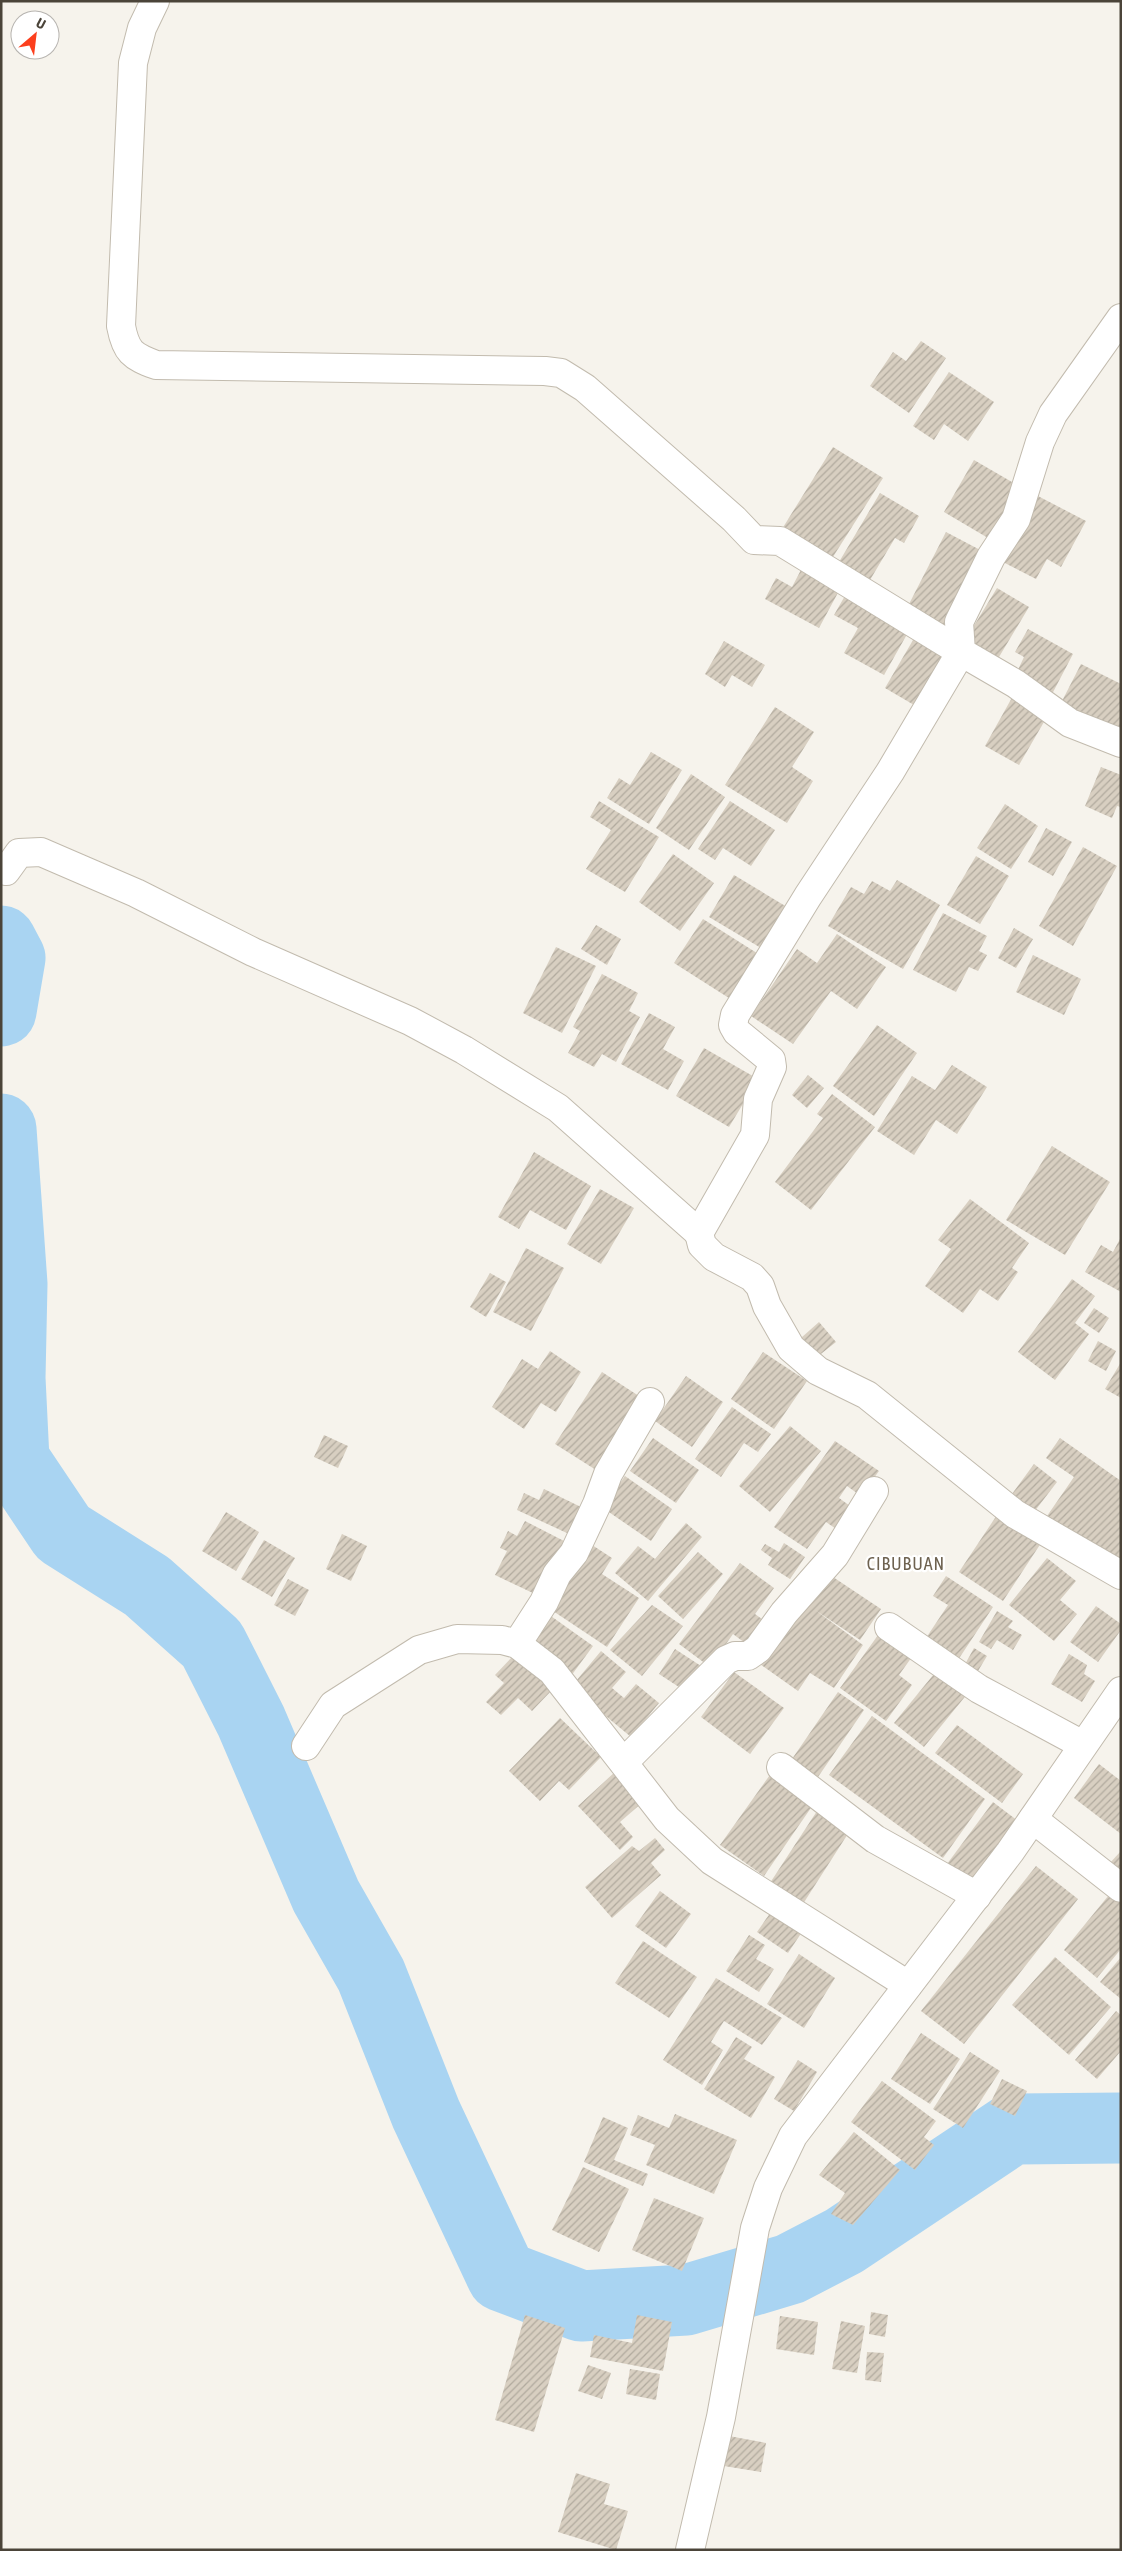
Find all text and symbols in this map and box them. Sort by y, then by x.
north arrow [10,10,60,60]
text: U [34,15,49,33]
district label: CIBUBUAN [867,1553,945,1574]

